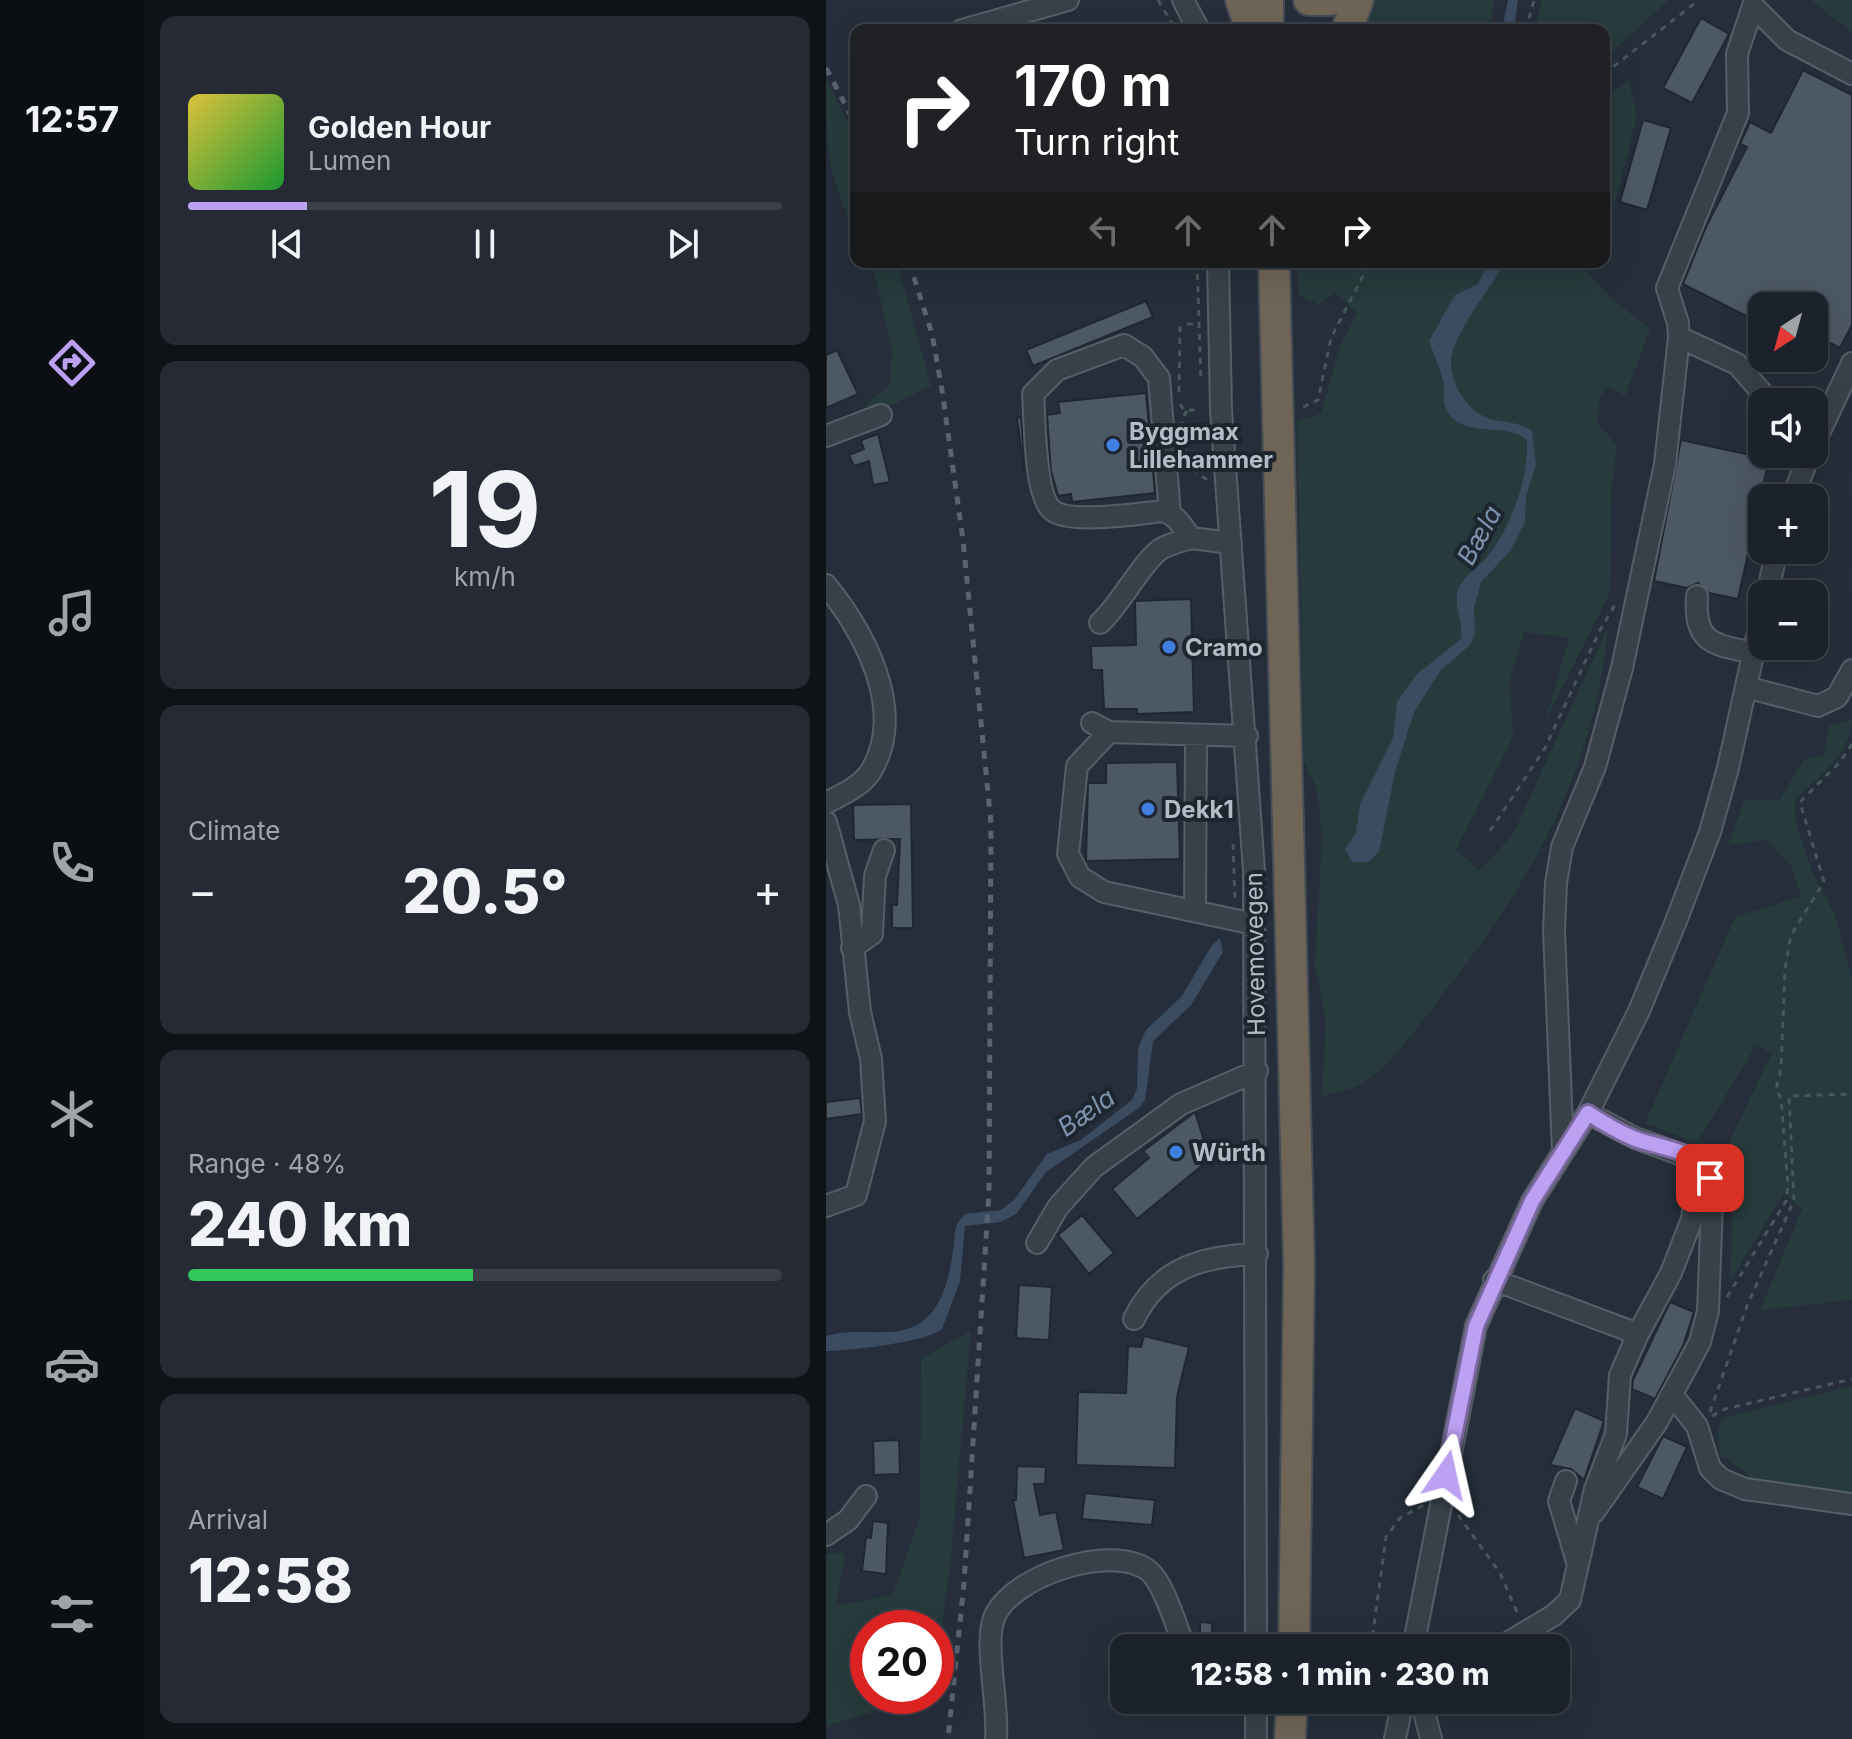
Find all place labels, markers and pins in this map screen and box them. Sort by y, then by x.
place label: Byggmax Lillehammer [1129,417,1273,474]
marker: Byggmax Lillehammer [1104,436,1122,454]
place label: Cramo [1185,633,1263,662]
marker: Cramo [1160,638,1178,656]
place label: Dekk1 [1164,795,1234,824]
marker: Dekk1 [1139,800,1157,818]
place label: Würth [1192,1138,1266,1167]
marker: Würth [1167,1143,1185,1161]
pin [1676,1144,1744,1212]

